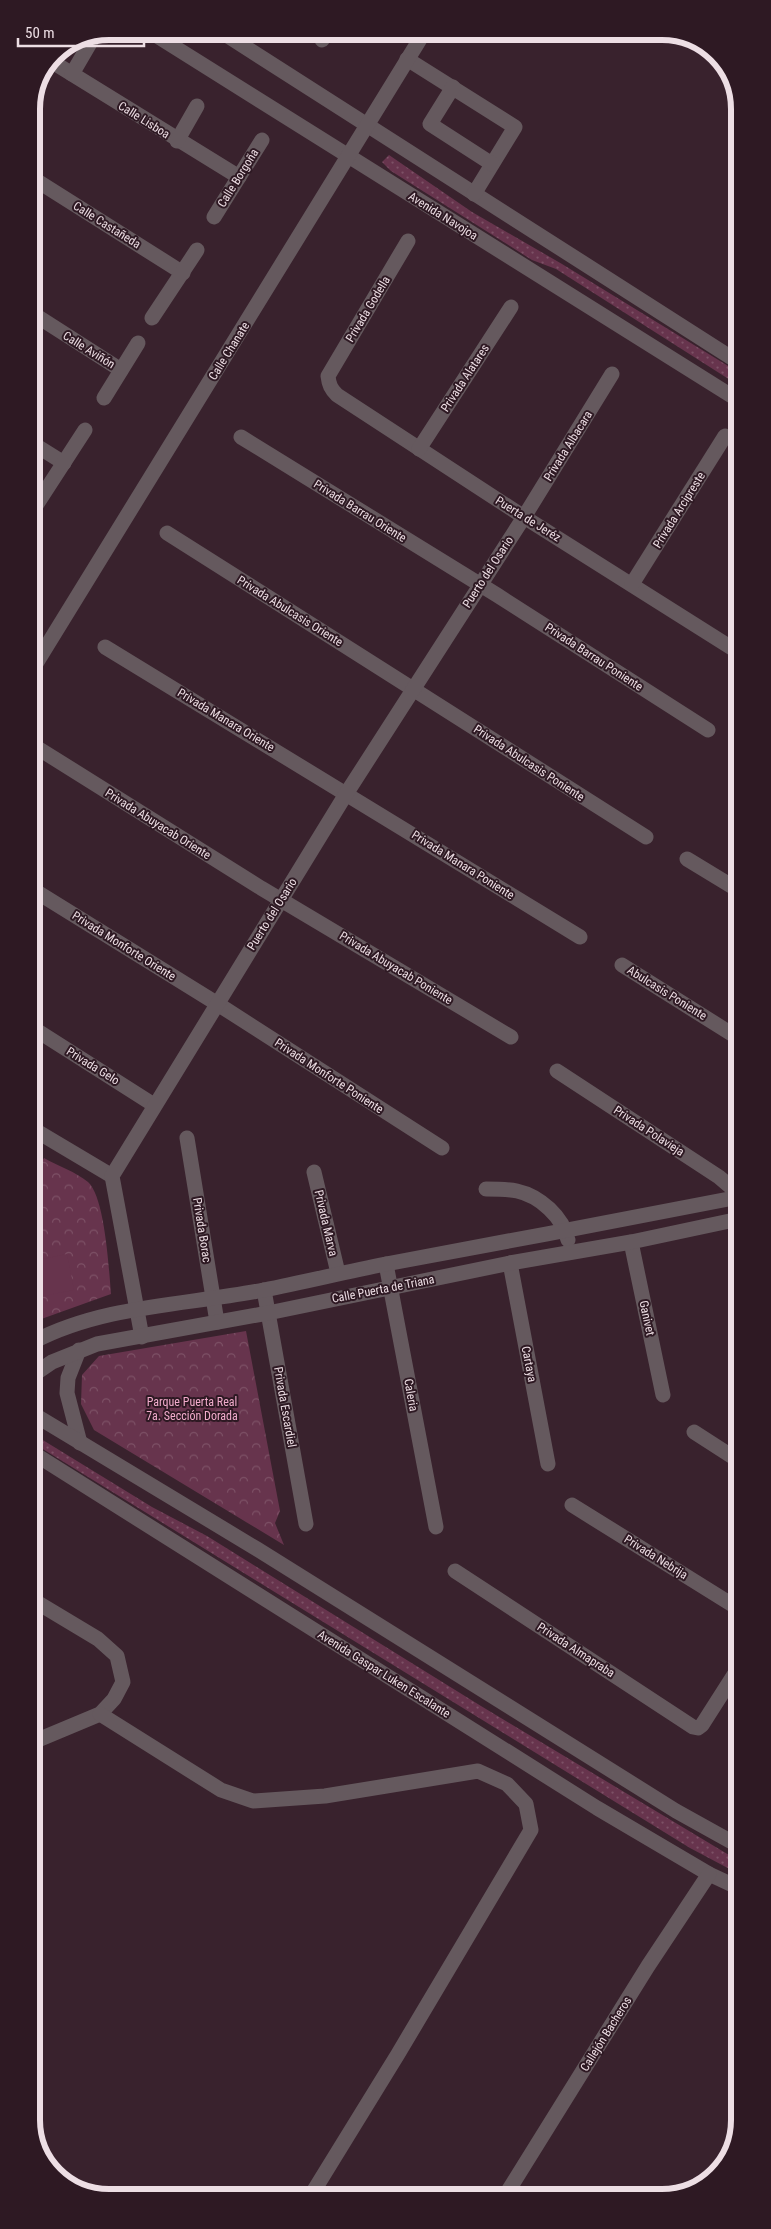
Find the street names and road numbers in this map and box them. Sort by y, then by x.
street label: Calle Lisboa [116,99,173,141]
street label: Calle Borgoña [215,146,262,210]
street label: Avenida Navojoa [406,189,480,243]
street label: Calle Castañeda [71,199,144,251]
street label: Privada Godella [343,273,393,344]
street label: Calle Chanate [206,319,252,382]
street label: Calle Aviñón [60,329,118,372]
street label: Privada Alatares [438,342,492,414]
street label: Privada Albacara [541,408,595,484]
street label: Privada Arcipreste [650,469,708,551]
street label: Privada Barrau Oriente [311,477,409,545]
street label: Puerta de Jeréz [493,493,563,545]
street label: Puerto del Osario [460,534,516,610]
street label: Privada Abulcasis Oriente [235,573,346,649]
street label: Privada Barrau Poniente [542,620,646,694]
street label: Privada Manara Oriente [175,685,277,755]
street label: Privada Abulcasis Poniente [471,722,587,804]
street label: Privada Abuyacab Oriente [103,786,214,862]
street label: Privada Manara Poniente [409,828,517,902]
street label: Puerto del Osario [244,875,300,953]
street label: Privada Monforte Oriente [70,908,179,984]
street label: Privada Abuyacab Poniente [337,929,455,1007]
street label: Abulcasis Poniente [625,963,710,1023]
street label: Privada Monforte Poniente [272,1036,386,1117]
street label: Privada Gelo [64,1044,122,1088]
street label: Privada Polavieja [611,1103,687,1159]
street label: Privada Marva [312,1188,340,1258]
street label: Privada Borac [190,1197,214,1264]
street label: Calle Puerta de Triana [331,1272,436,1306]
street label: Ganivet [636,1299,658,1337]
street label: Cartaya [519,1345,539,1383]
street label: Privada Escardiel [271,1366,299,1448]
street label: Caleria [401,1377,421,1413]
street label: Privada Nebrija [622,1532,691,1582]
street label: Privada Almapraba [535,1620,618,1680]
street label: Avenida Gaspar Luken Escalante [315,1627,453,1721]
street label: Callejón Bacheros [577,1994,635,2074]

